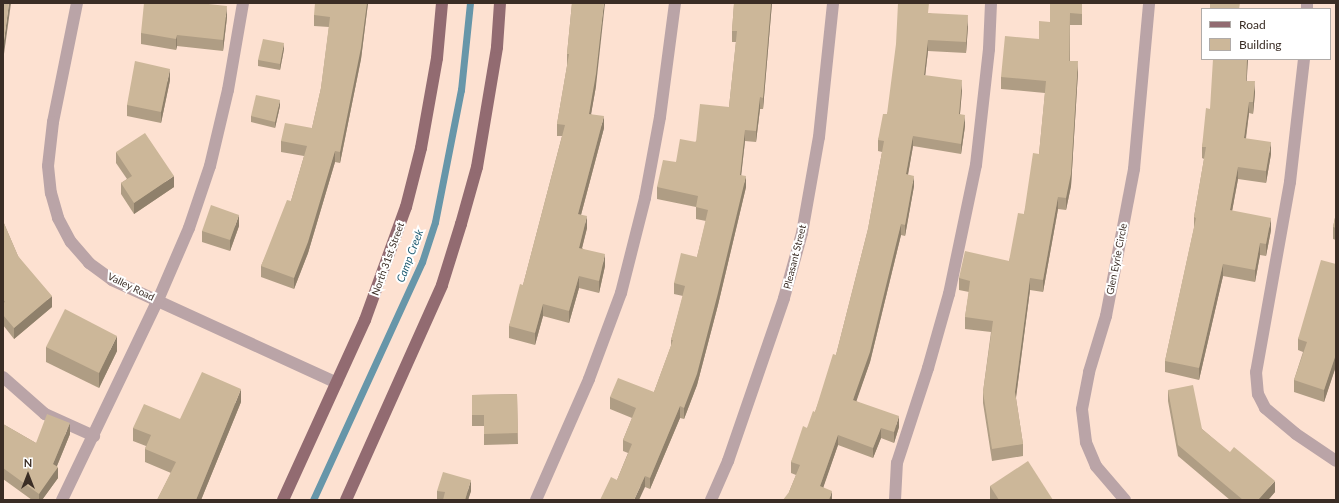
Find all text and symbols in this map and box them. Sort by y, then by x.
legend [1201,8,1331,60]
text: Road [1239,17,1266,32]
text: Building [1239,37,1282,52]
street label: North 31st Street [369,221,407,297]
street label: Glen Eyrie Circle [1104,222,1130,296]
street label: Pleasant Street [781,224,809,290]
water label: Camp Creek [394,228,426,284]
street label: Valley Road [106,270,156,304]
north arrow [8,455,48,495]
text: N [24,456,32,469]

